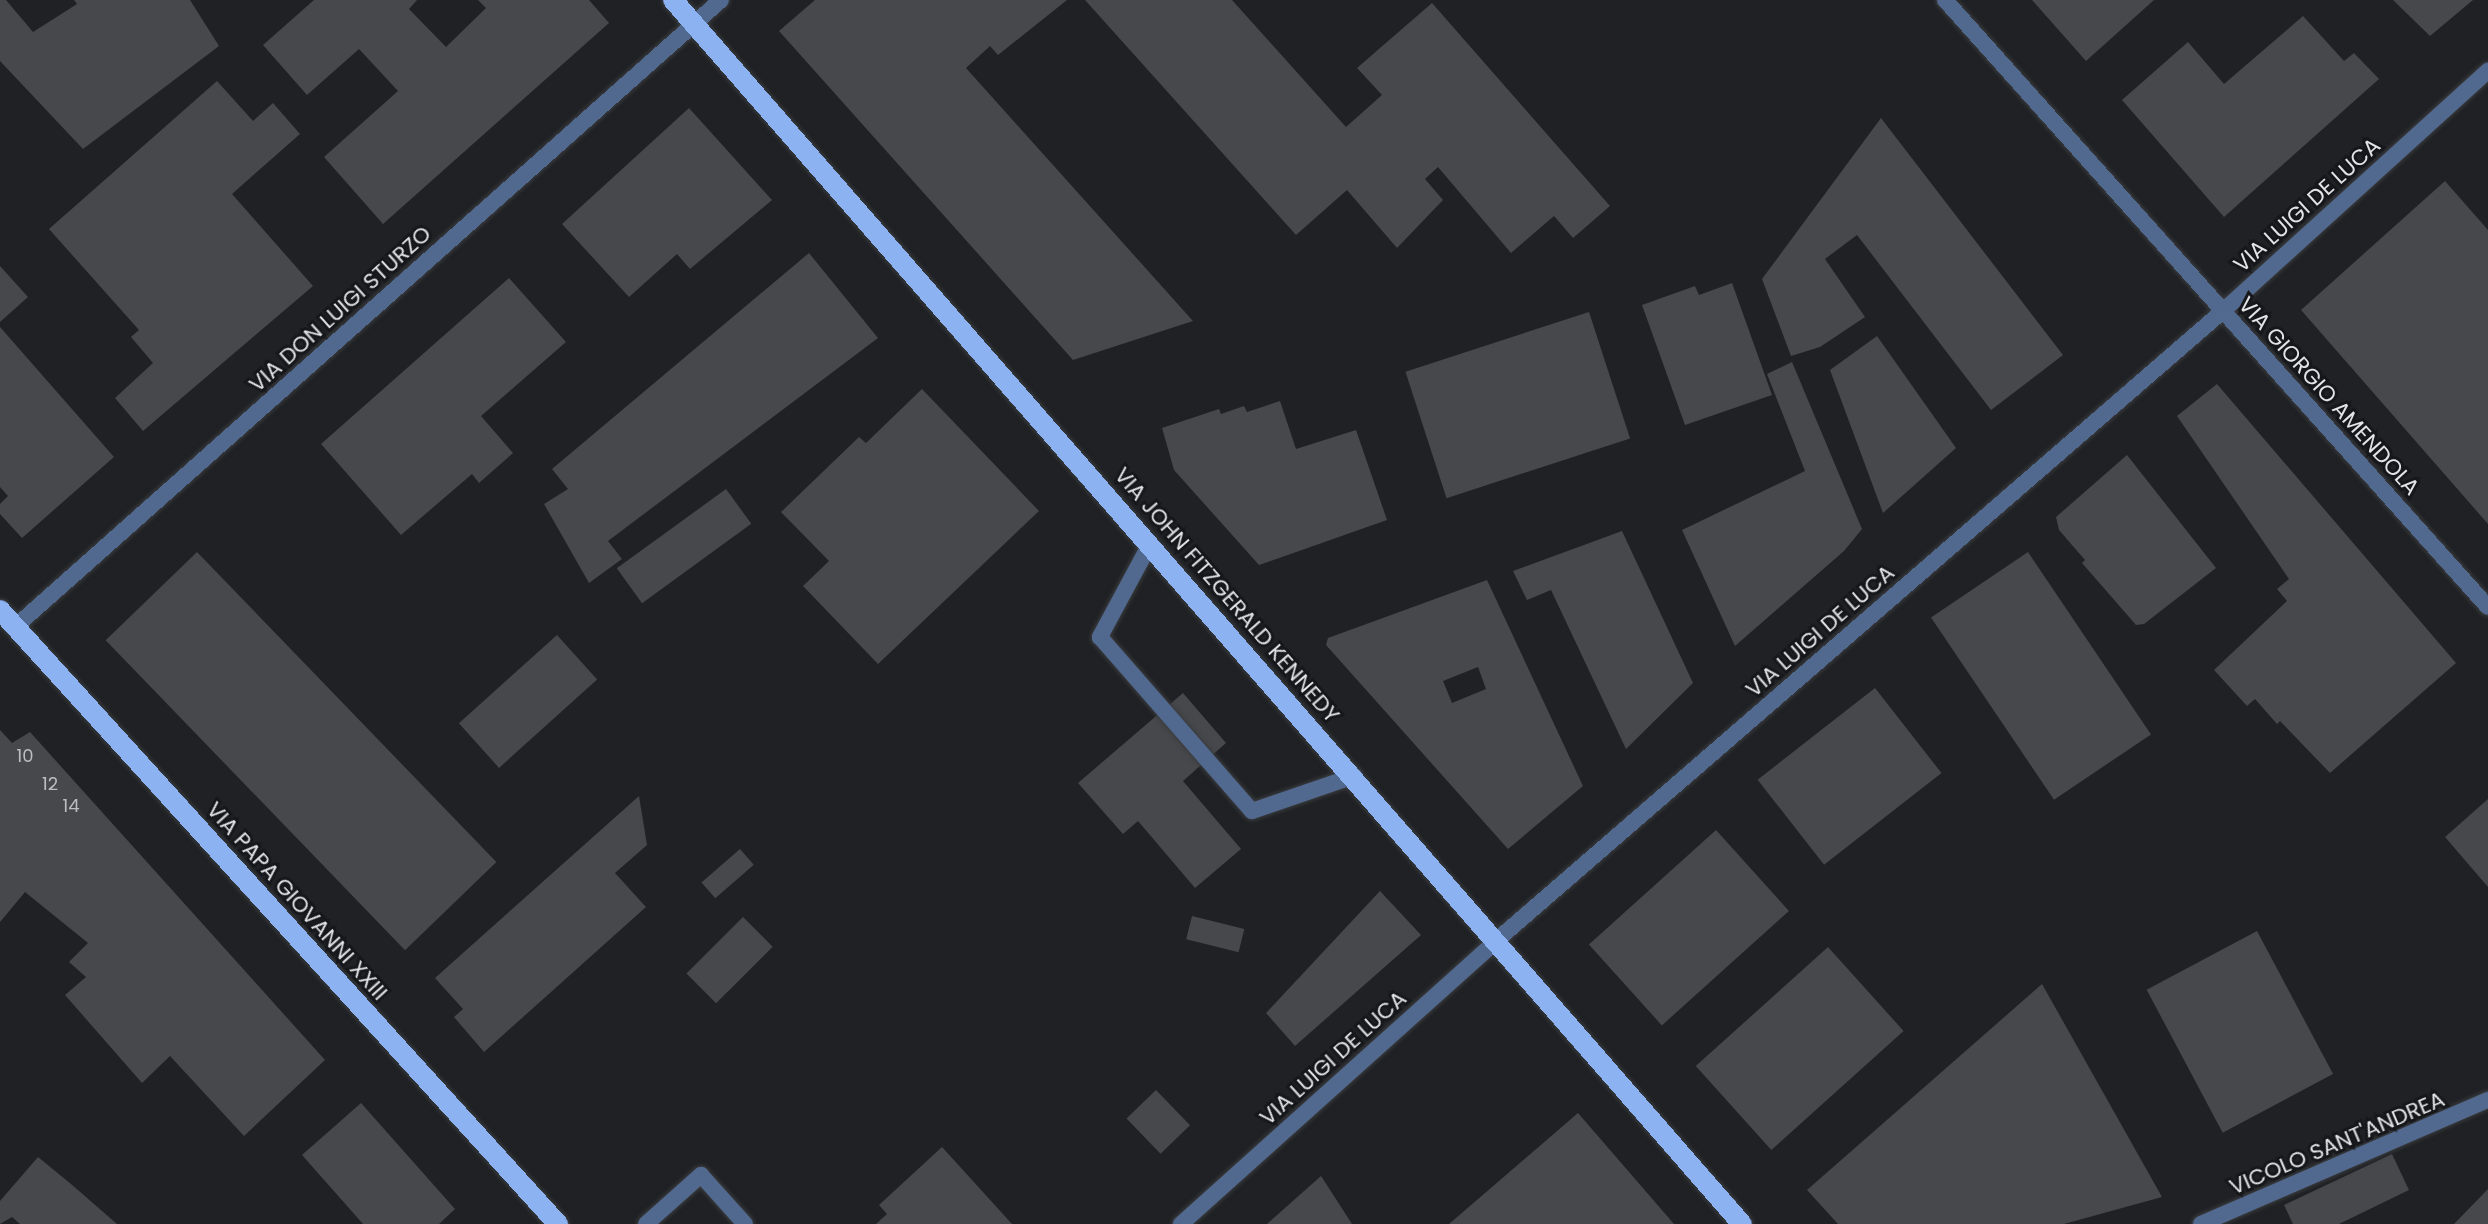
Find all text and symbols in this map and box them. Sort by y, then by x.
street label: VIA LUIGI DE LUCA [2228,132,2386,278]
street label: VIA DON LUIGI STURZO [244,220,436,398]
street label: VIA GIORGIO AMENDOLA [2233,291,2425,501]
street label: VIA JOHN FITZGERALD KENNEDY [1109,462,1345,728]
street label: VIA LUIGI DE LUCA [1740,559,1900,703]
house number: 10 [16,745,34,767]
house number: 12 [42,773,58,795]
house number: 14 [62,795,80,817]
street label: VIA PAPA GIOVANNI XXIII [201,797,393,1005]
street label: VIA LUIGI DE LUCA [1254,985,1412,1131]
street label: VICOLO SANT'ANDREA [2225,1086,2449,1200]

